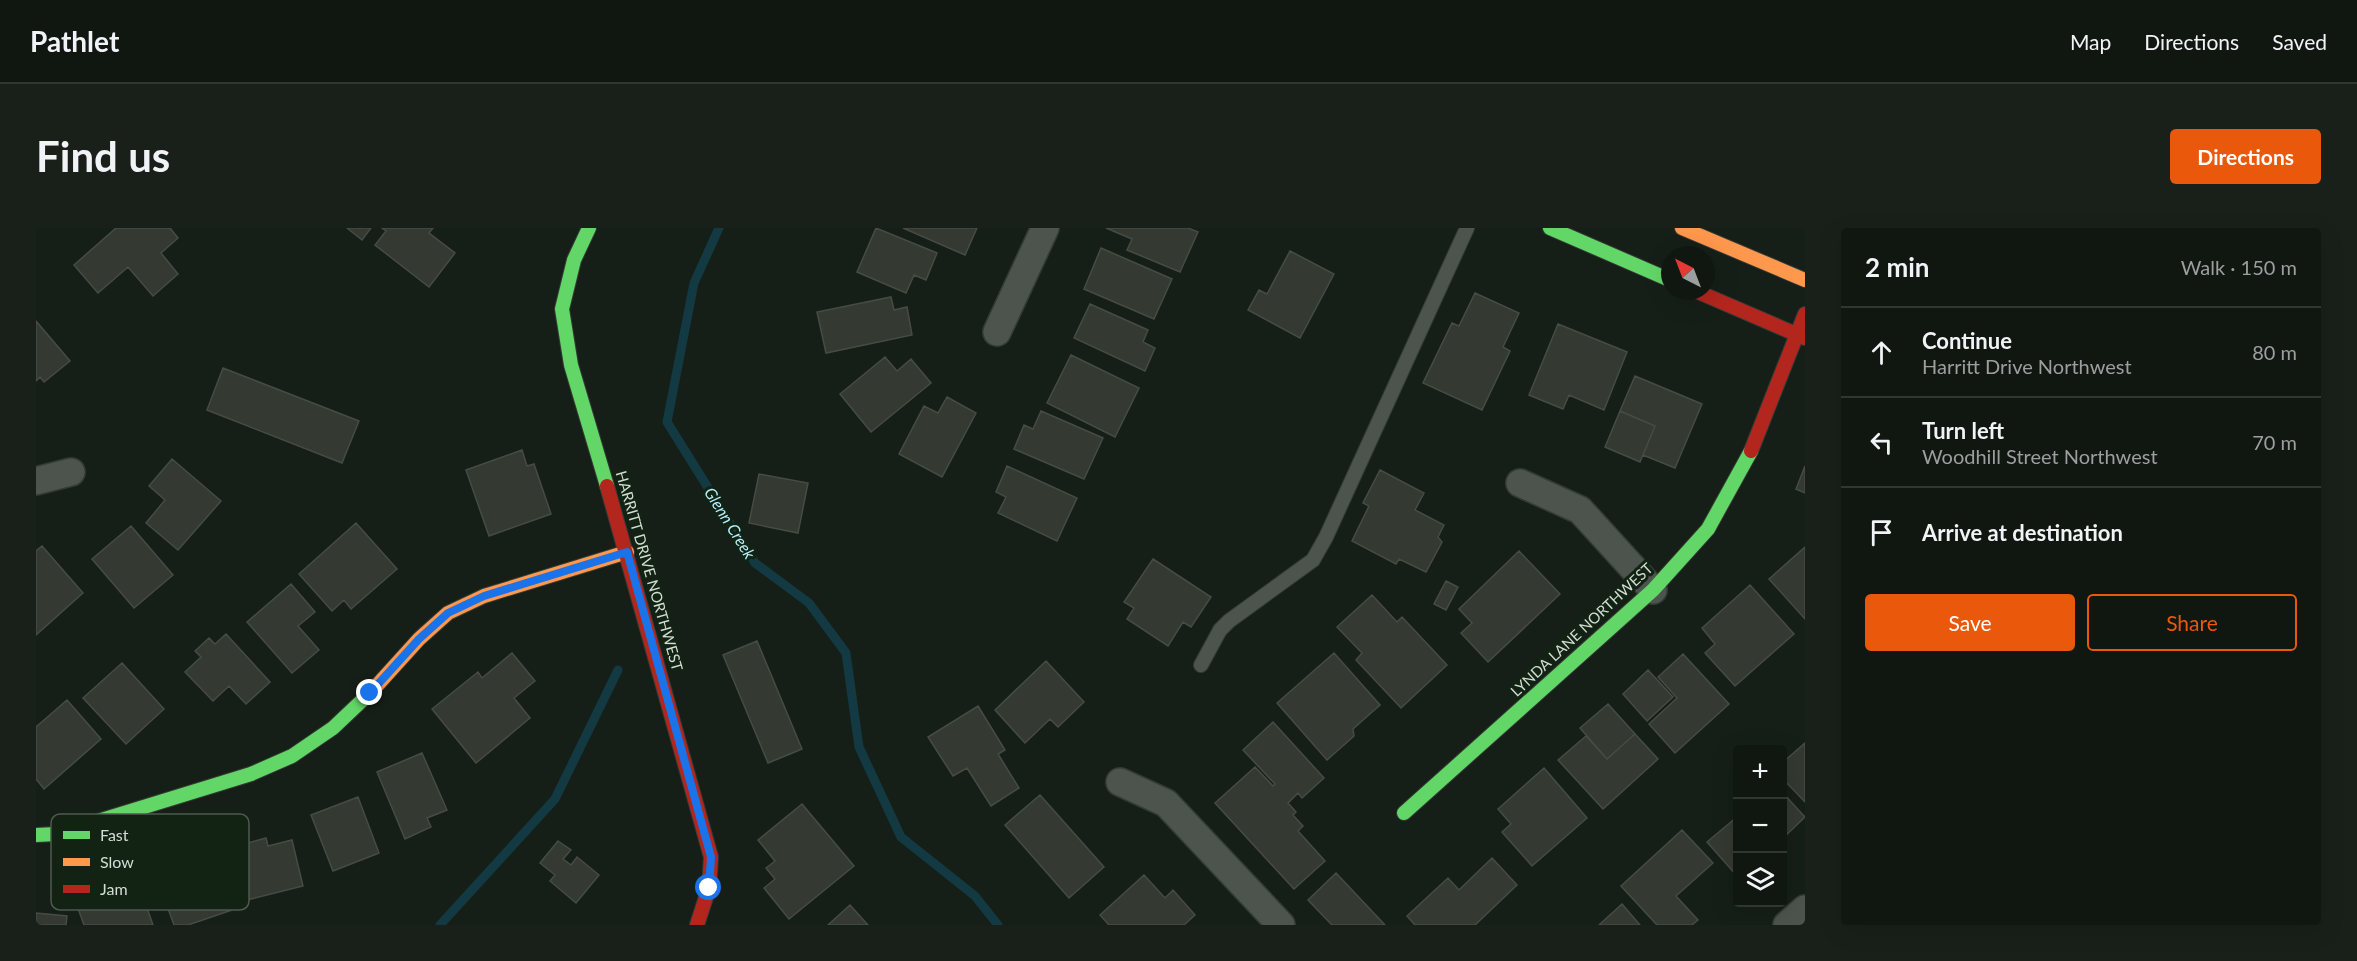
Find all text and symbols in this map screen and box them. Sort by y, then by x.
text: Pathlet [30,24,119,58]
text: Map [2070,29,2111,54]
text: Directions [2144,29,2239,54]
text: Saved [2272,29,2327,54]
button: Directions [2170,129,2321,184]
text: Find us [36,131,170,181]
north arrow [1661,246,1715,300]
text: 2 min [1865,251,1929,283]
text: Walk · 150 m [2181,255,2297,279]
text: Continue [1922,327,2012,354]
icon: ahead [1865,336,1898,369]
text: 80 m [2252,340,2297,364]
text: Harritt Drive Northwest [1922,354,2132,378]
text: Turn left [1922,417,2004,444]
icon: left [1865,426,1898,459]
text: 70 m [2252,430,2297,454]
text: Woodhill Street Northwest [1922,444,2158,468]
street label: HARRITT DRIVE NORTHWEST [613,469,687,673]
water label: Glenn Creek [701,484,760,562]
icon: arrive [1865,516,1898,549]
text: Arrive at destination [1922,519,2123,546]
street label: LYNDA LANE NORTHWEST [1507,559,1656,700]
button: Save [1865,594,2075,651]
button: Share [2087,594,2297,651]
route end [356,679,382,705]
map controls [1733,745,1787,907]
button: + [1733,745,1787,799]
button: − [1733,799,1787,853]
legend [51,814,249,910]
text: Fast [100,825,129,844]
text: Slow [100,852,134,871]
button: layers [1733,853,1787,907]
route start [695,874,721,900]
text: Jam [100,879,128,898]

